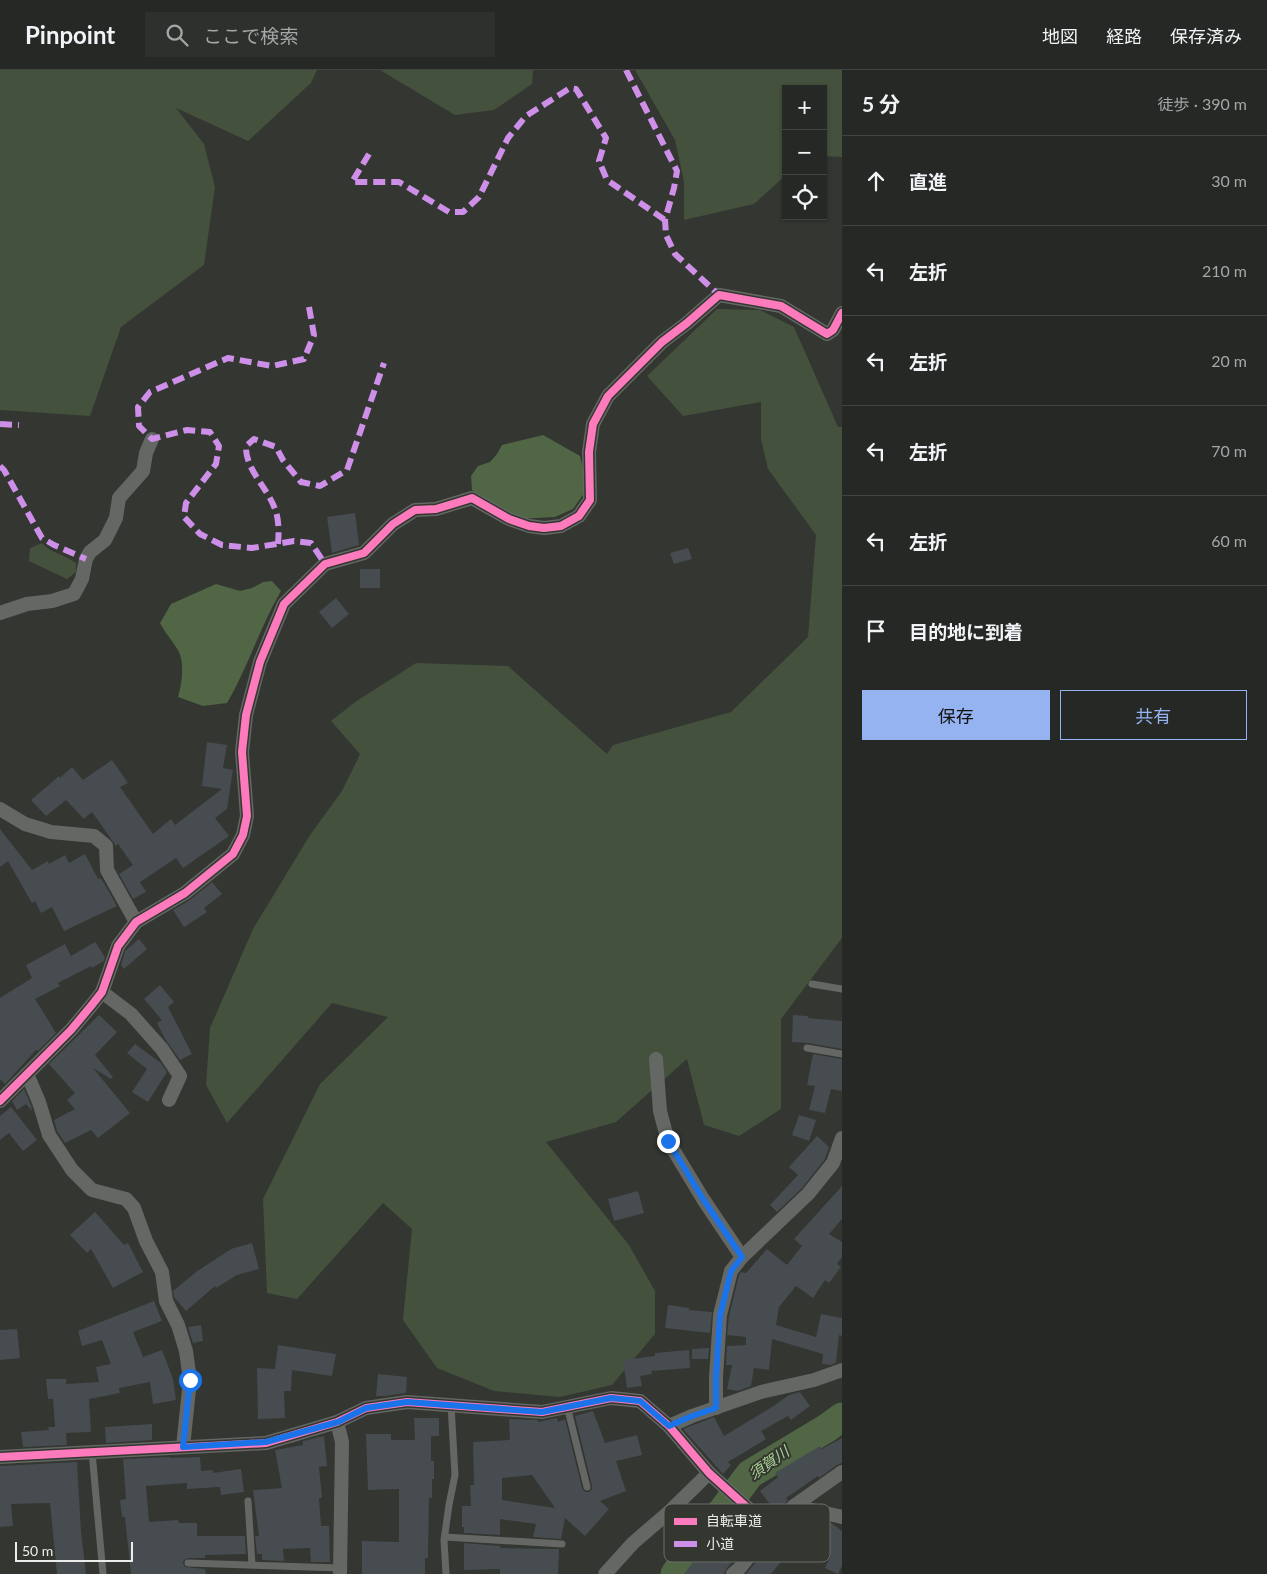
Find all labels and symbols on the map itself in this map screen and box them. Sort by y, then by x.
route end [657,1130,680,1153]
route start [179,1369,202,1392]
water label: 須賀川 [745,1441,794,1482]
legend [664,1504,830,1562]
text: 自転車道 [706,1512,762,1529]
text: 小道 [706,1535,734,1552]
scale bar [15,1539,132,1562]

